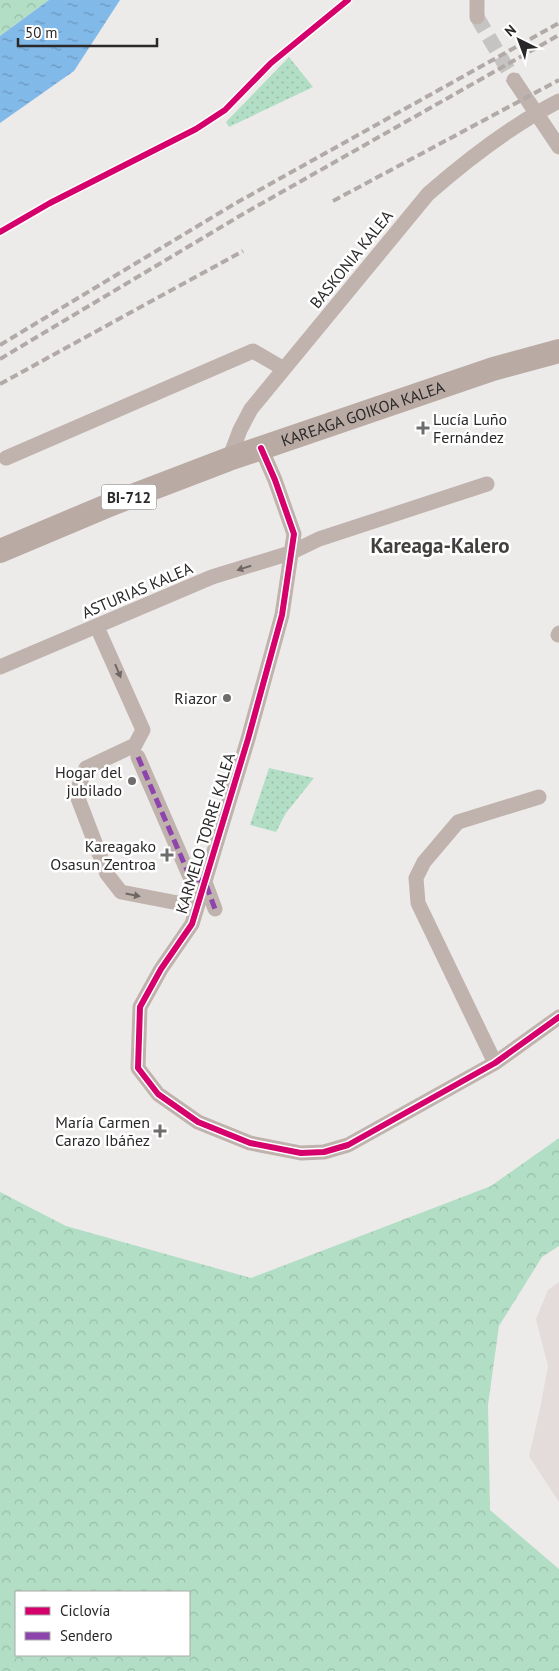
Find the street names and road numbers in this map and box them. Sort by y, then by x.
street label: BASKONIA KALEA [305,205,397,312]
street label: KAREAGA GOIKOA KALEA [278,376,448,451]
road number: BI-712 [102,484,156,510]
street label: ASTURIAS KALEA [79,557,196,622]
street label: KARMELO TORRE KALEA [171,750,239,916]

